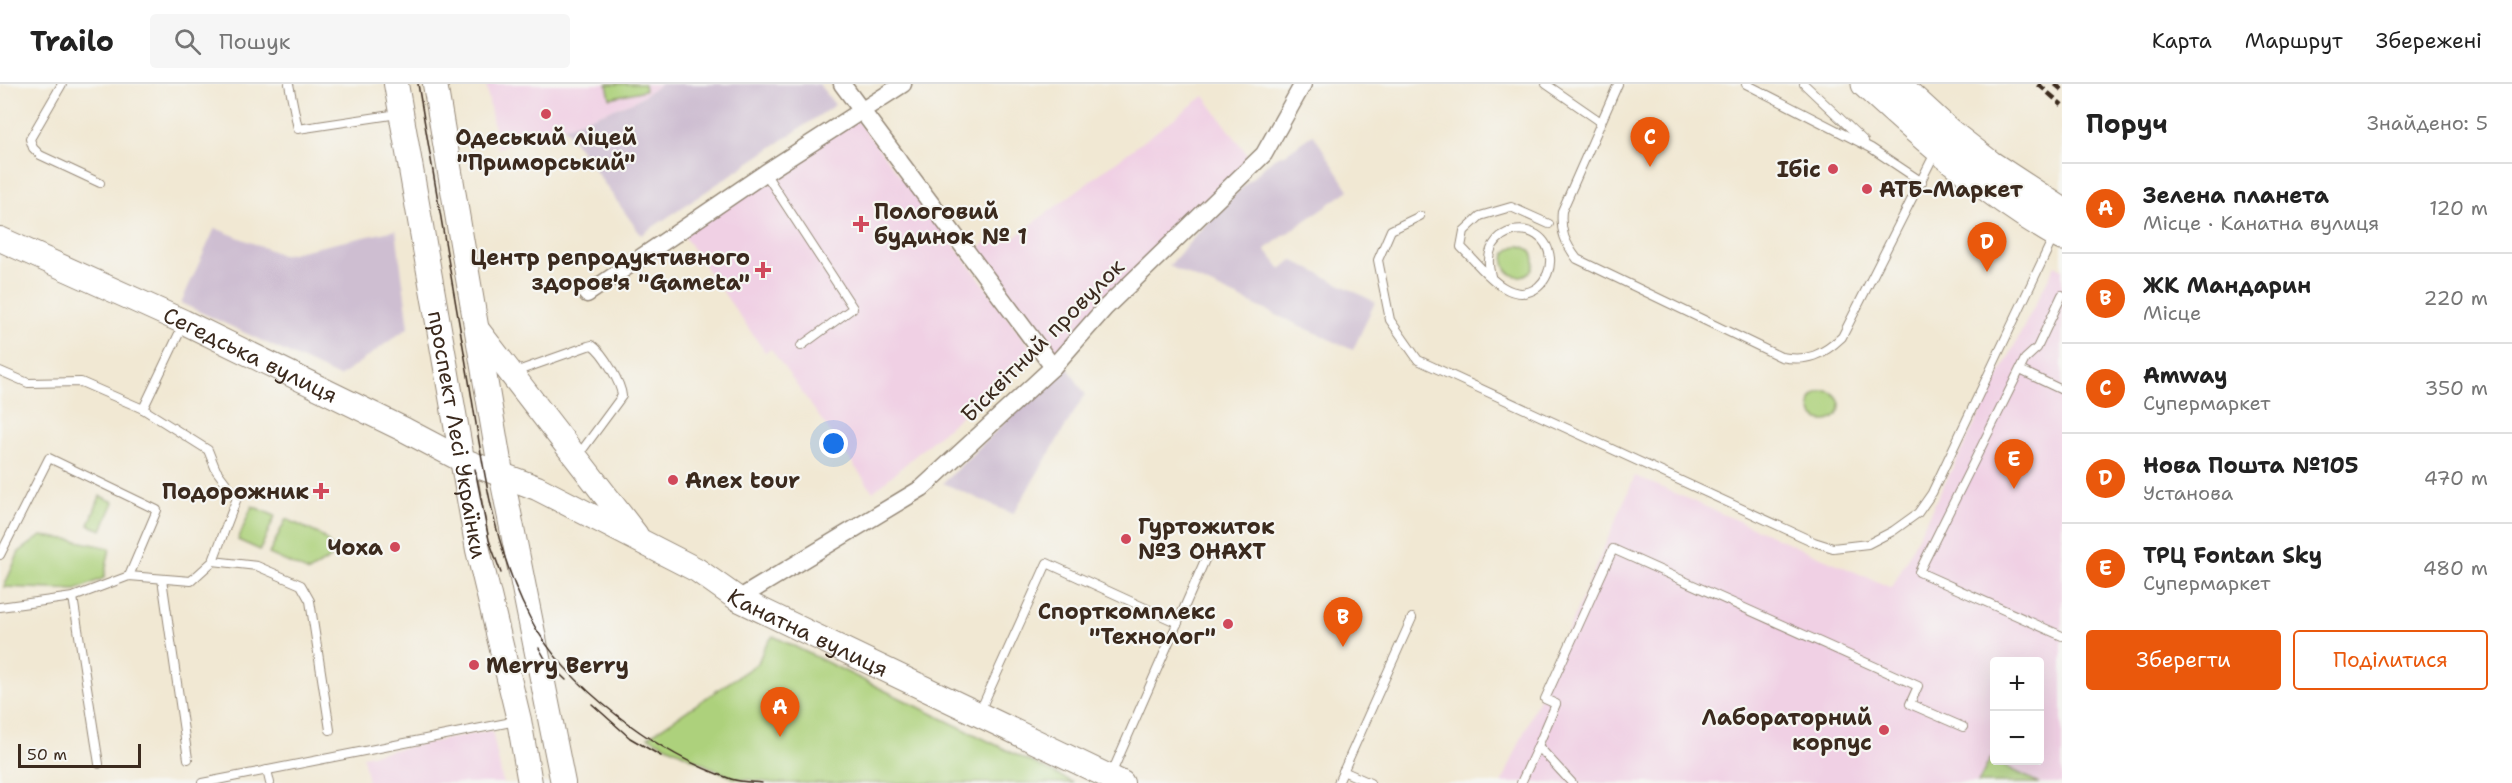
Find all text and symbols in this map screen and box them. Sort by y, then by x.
search box [150,14,570,68]
text: Trailo [30,22,114,60]
icon: search [171,25,204,58]
text: Пошук [219,27,290,56]
text: Карта [2152,27,2212,55]
text: Маршрут [2245,27,2343,55]
text: Збережені [2376,27,2482,55]
text: Поруч [2086,106,2168,141]
marker: Одеський ліцей "Приморський" [539,107,553,121]
text: Знайдено: 5 [2367,110,2488,136]
pin: C [1630,118,1670,167]
place label: Одеський ліцей "Приморський" [455,123,637,177]
place label: Ібіс [1777,155,1821,184]
marker: Ібіс [1826,162,1840,176]
place label: АТБ-Маркет [1879,175,2024,204]
text: Зелена планета [2143,181,2329,210]
marker: АТБ-Маркет [1860,182,1874,196]
text: A [2098,195,2113,221]
text: 120 m [2429,195,2488,221]
place label: Пологовий будинок № 1 [874,197,1027,251]
text: Місце · Канатна вулиця [2143,210,2379,236]
marker: Пологовий будинок № 1 [852,215,870,233]
pin: D [1968,222,2006,272]
place label: Центр репродуктивного здоров'я "Gameta" [470,243,750,297]
street label: Бісквітний провулок [954,252,1131,428]
marker: Центр репродуктивного здоров'я "Gameta" [754,261,772,279]
text: ЖК Мандарин [2143,271,2311,300]
text: B [2099,285,2112,311]
text: 220 m [2424,285,2488,311]
text: Місце [2143,300,2201,326]
street label: Сегедська вулиця [159,301,342,410]
street label: проспект Лесі Українки [421,309,494,562]
text: Amway [2143,361,2227,390]
text: C [2099,375,2112,401]
text: 350 m [2424,375,2488,401]
text: Супермаркет [2143,390,2270,416]
your location [819,429,848,458]
pin: E [1994,440,2034,489]
text: Нова Пошта №105 [2143,451,2359,480]
text: D [2098,465,2113,491]
text: 470 m [2424,465,2488,491]
place label: Anex tour [685,466,800,495]
marker: Anex tour [666,473,680,487]
place label: Подорожник [162,477,309,506]
text: Установа [2143,480,2233,506]
marker: Подорожник [314,484,328,498]
place label: Гуртожиток №3 ОНАХТ [1138,512,1275,566]
marker: Гуртожиток №3 ОНАХТ [1119,532,1133,546]
place label: Чоха [327,533,383,562]
marker: Чоха [388,540,402,554]
text: ТРЦ Fontan Sky [2143,541,2322,570]
text: E [2099,555,2112,581]
text: 480 m [2423,555,2488,581]
text: Супермаркет [2143,570,2270,596]
street label: Канатна вулиця [721,582,893,684]
place label: Спорткомплекс "Технолог" [1038,597,1216,651]
pin: B [1324,598,1362,647]
marker: Спорткомплекс "Технолог" [1221,617,1235,631]
button: Зберегти [2086,630,2281,690]
button: Поділитися [2293,630,2488,690]
place label: Merry Berry [486,651,629,680]
map controls [1990,657,2044,765]
button: + [1990,657,2044,711]
marker: Merry Berry [467,658,481,672]
pin: A [760,688,800,737]
place label: Лабораторний корпус [1702,703,1872,757]
button: − [1990,711,2044,765]
marker: Лабораторний корпус [1877,723,1891,737]
scale bar [18,741,141,768]
text: 50 m [27,744,67,765]

